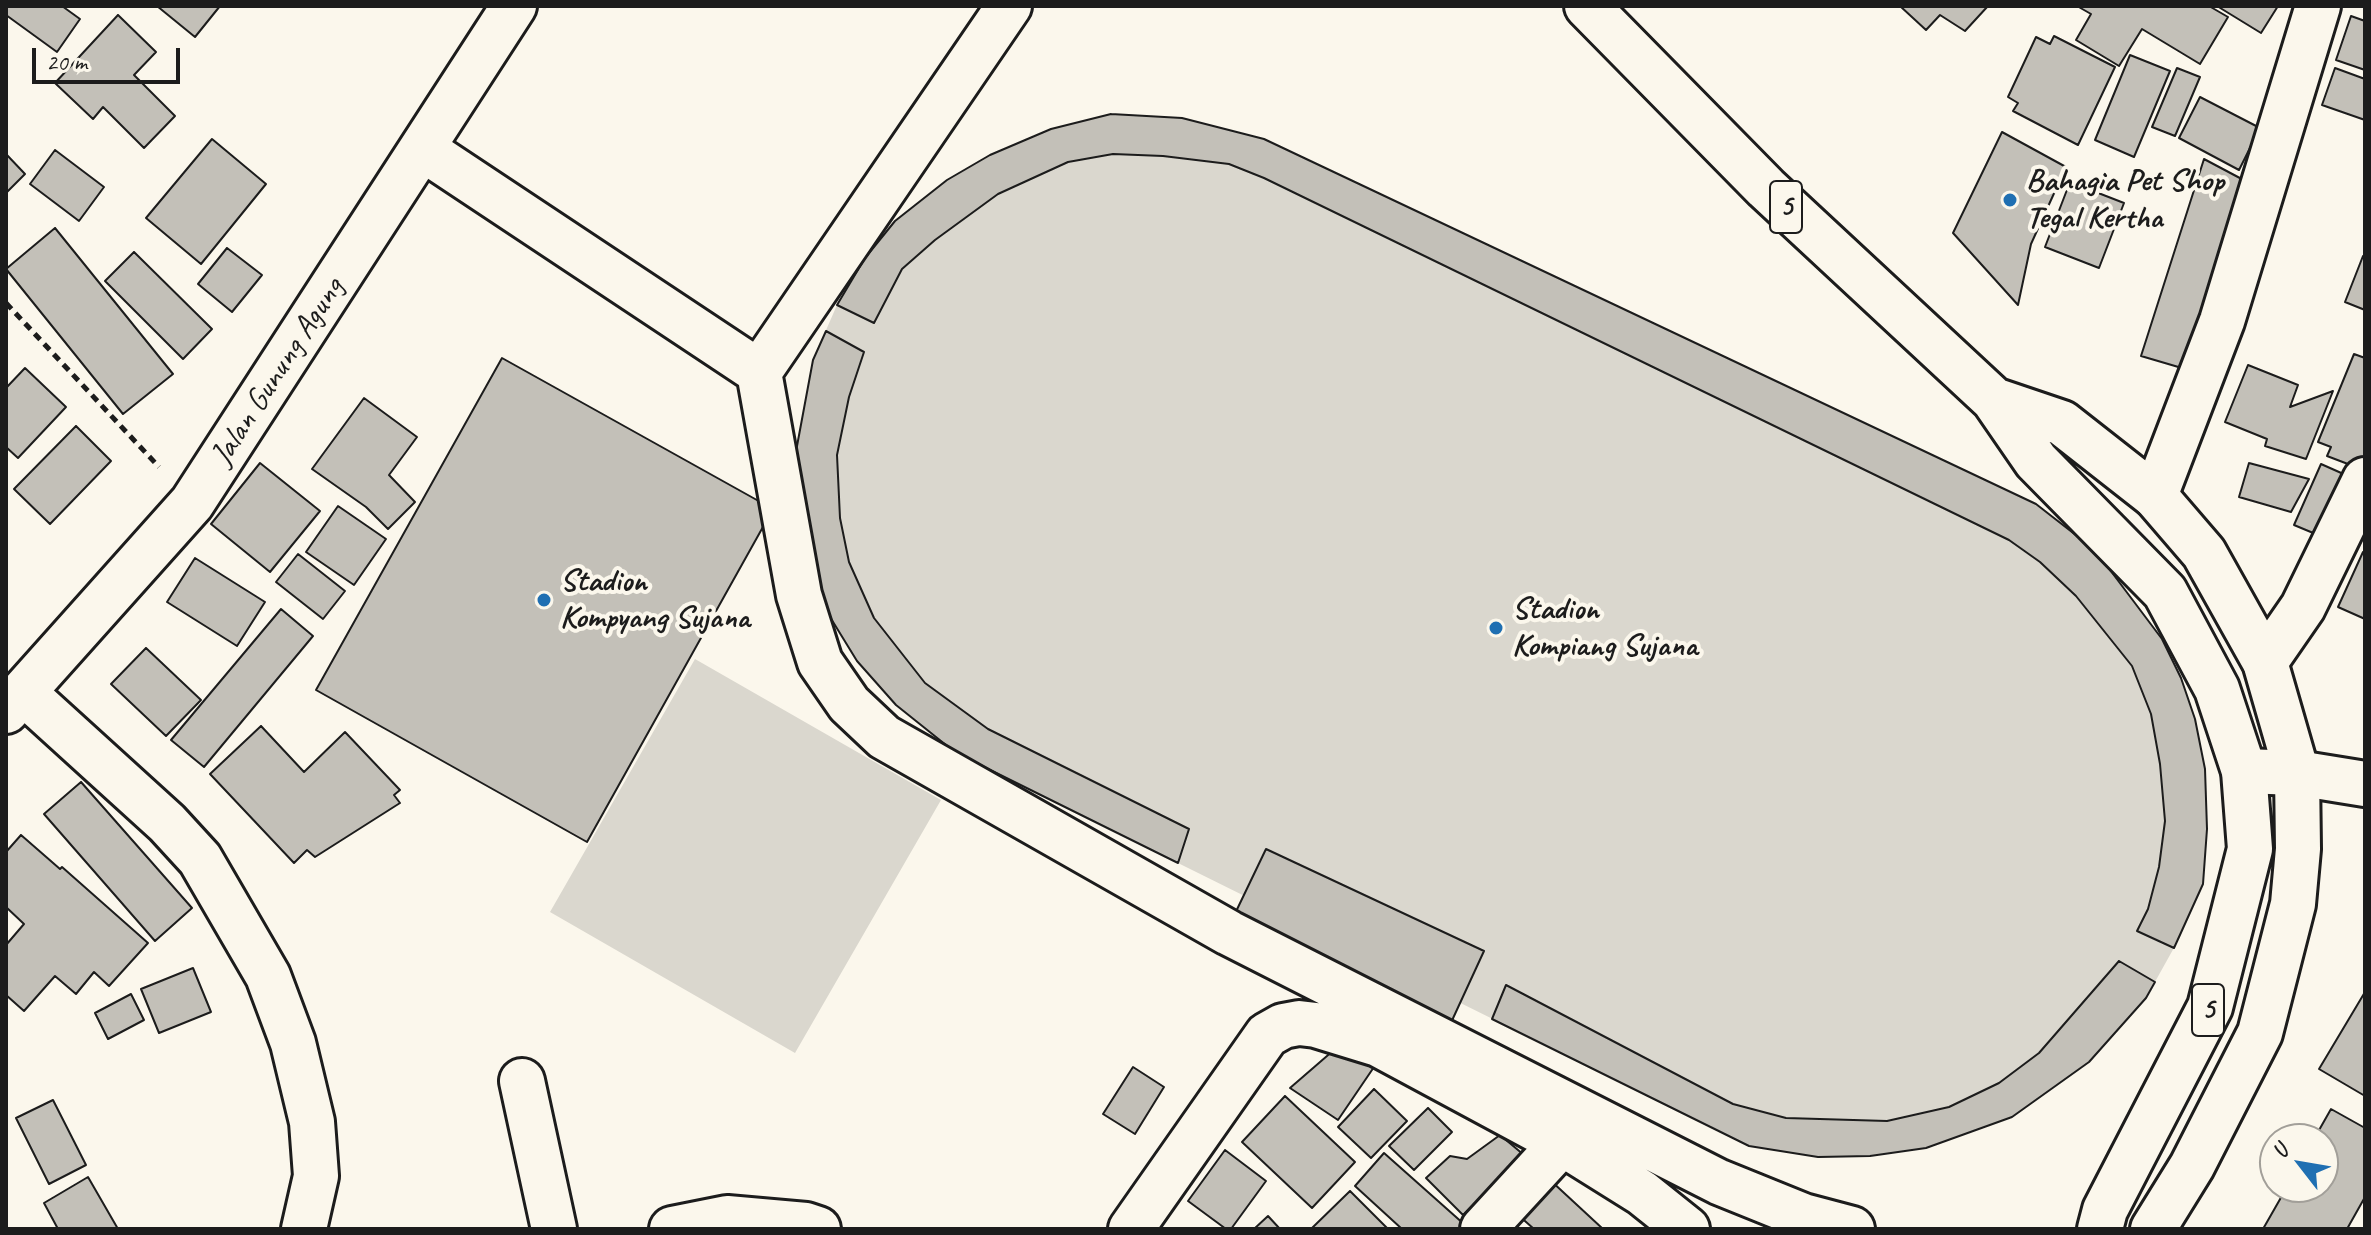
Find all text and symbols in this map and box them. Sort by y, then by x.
scale bar [36,32,184,82]
text: 20 m [46,47,87,77]
place label: Bahagia Pet Shop Tegal Kertha [2026,163,2224,238]
road number: 5 [1770,181,1802,233]
marker: Bahagia Pet Shop Tegal Kertha [2001,191,2019,209]
street label: Jalan Gunung Agung [203,271,353,473]
place label: Stadion Kompyang Sujana [560,563,750,638]
marker: Stadion Kompyang Sujana [535,591,553,609]
place label: Stadion Kompiang Sujana [1512,591,1697,666]
marker: Stadion Kompiang Sujana [1487,619,1505,637]
road number: 5 [2192,984,2224,1036]
north arrow [2259,1123,2339,1203]
text: U [2265,1140,2295,1163]

